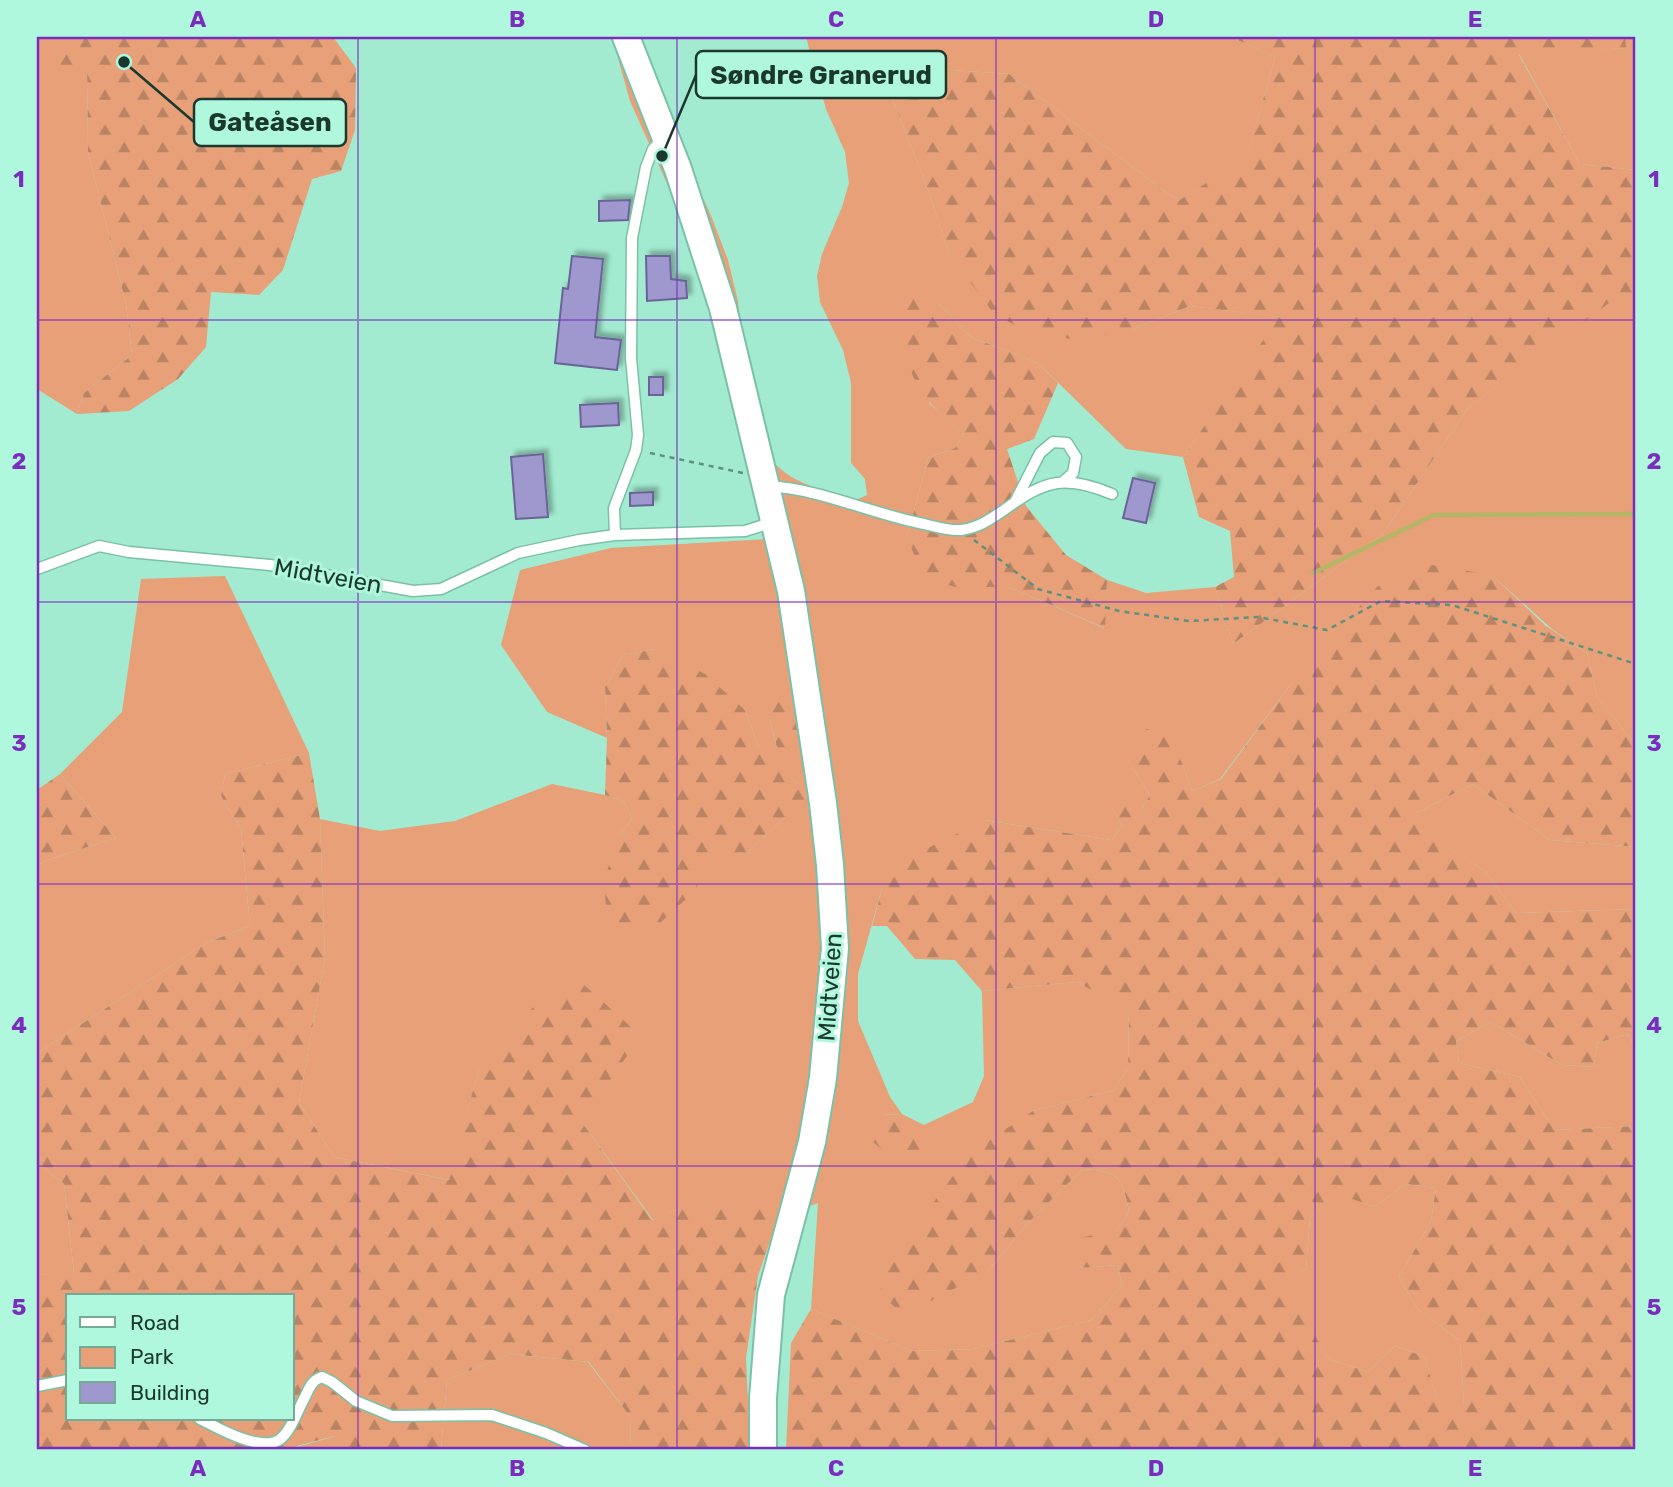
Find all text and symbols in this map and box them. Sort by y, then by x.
text: A [190,5,207,33]
text: B [509,5,525,33]
text: C [828,5,844,33]
text: D [1148,5,1164,33]
text: E [1468,5,1482,33]
callout: Søndre Granerud [696,51,946,98]
text: Søndre Granerud [710,60,932,91]
callout: Gateåsen [194,99,346,146]
text: Gateåsen [208,107,332,138]
text: 1 [13,165,25,193]
text: 1 [1648,165,1660,193]
text: 2 [12,447,26,475]
text: 2 [1647,447,1661,475]
street label: Midtveien [272,553,384,599]
text: 3 [11,729,27,757]
text: 3 [1646,729,1662,757]
street label: Midtveien [812,932,848,1042]
text: 4 [11,1011,27,1039]
text: 4 [1646,1011,1662,1039]
text: 5 [12,1293,27,1321]
text: 5 [1647,1293,1662,1321]
legend [66,1294,294,1420]
text: Road [130,1310,180,1335]
text: Park [130,1344,174,1369]
text: Building [130,1380,210,1405]
text: A [190,1454,207,1482]
text: B [509,1454,525,1482]
text: C [828,1454,844,1482]
text: D [1148,1454,1164,1482]
text: E [1468,1454,1482,1482]

